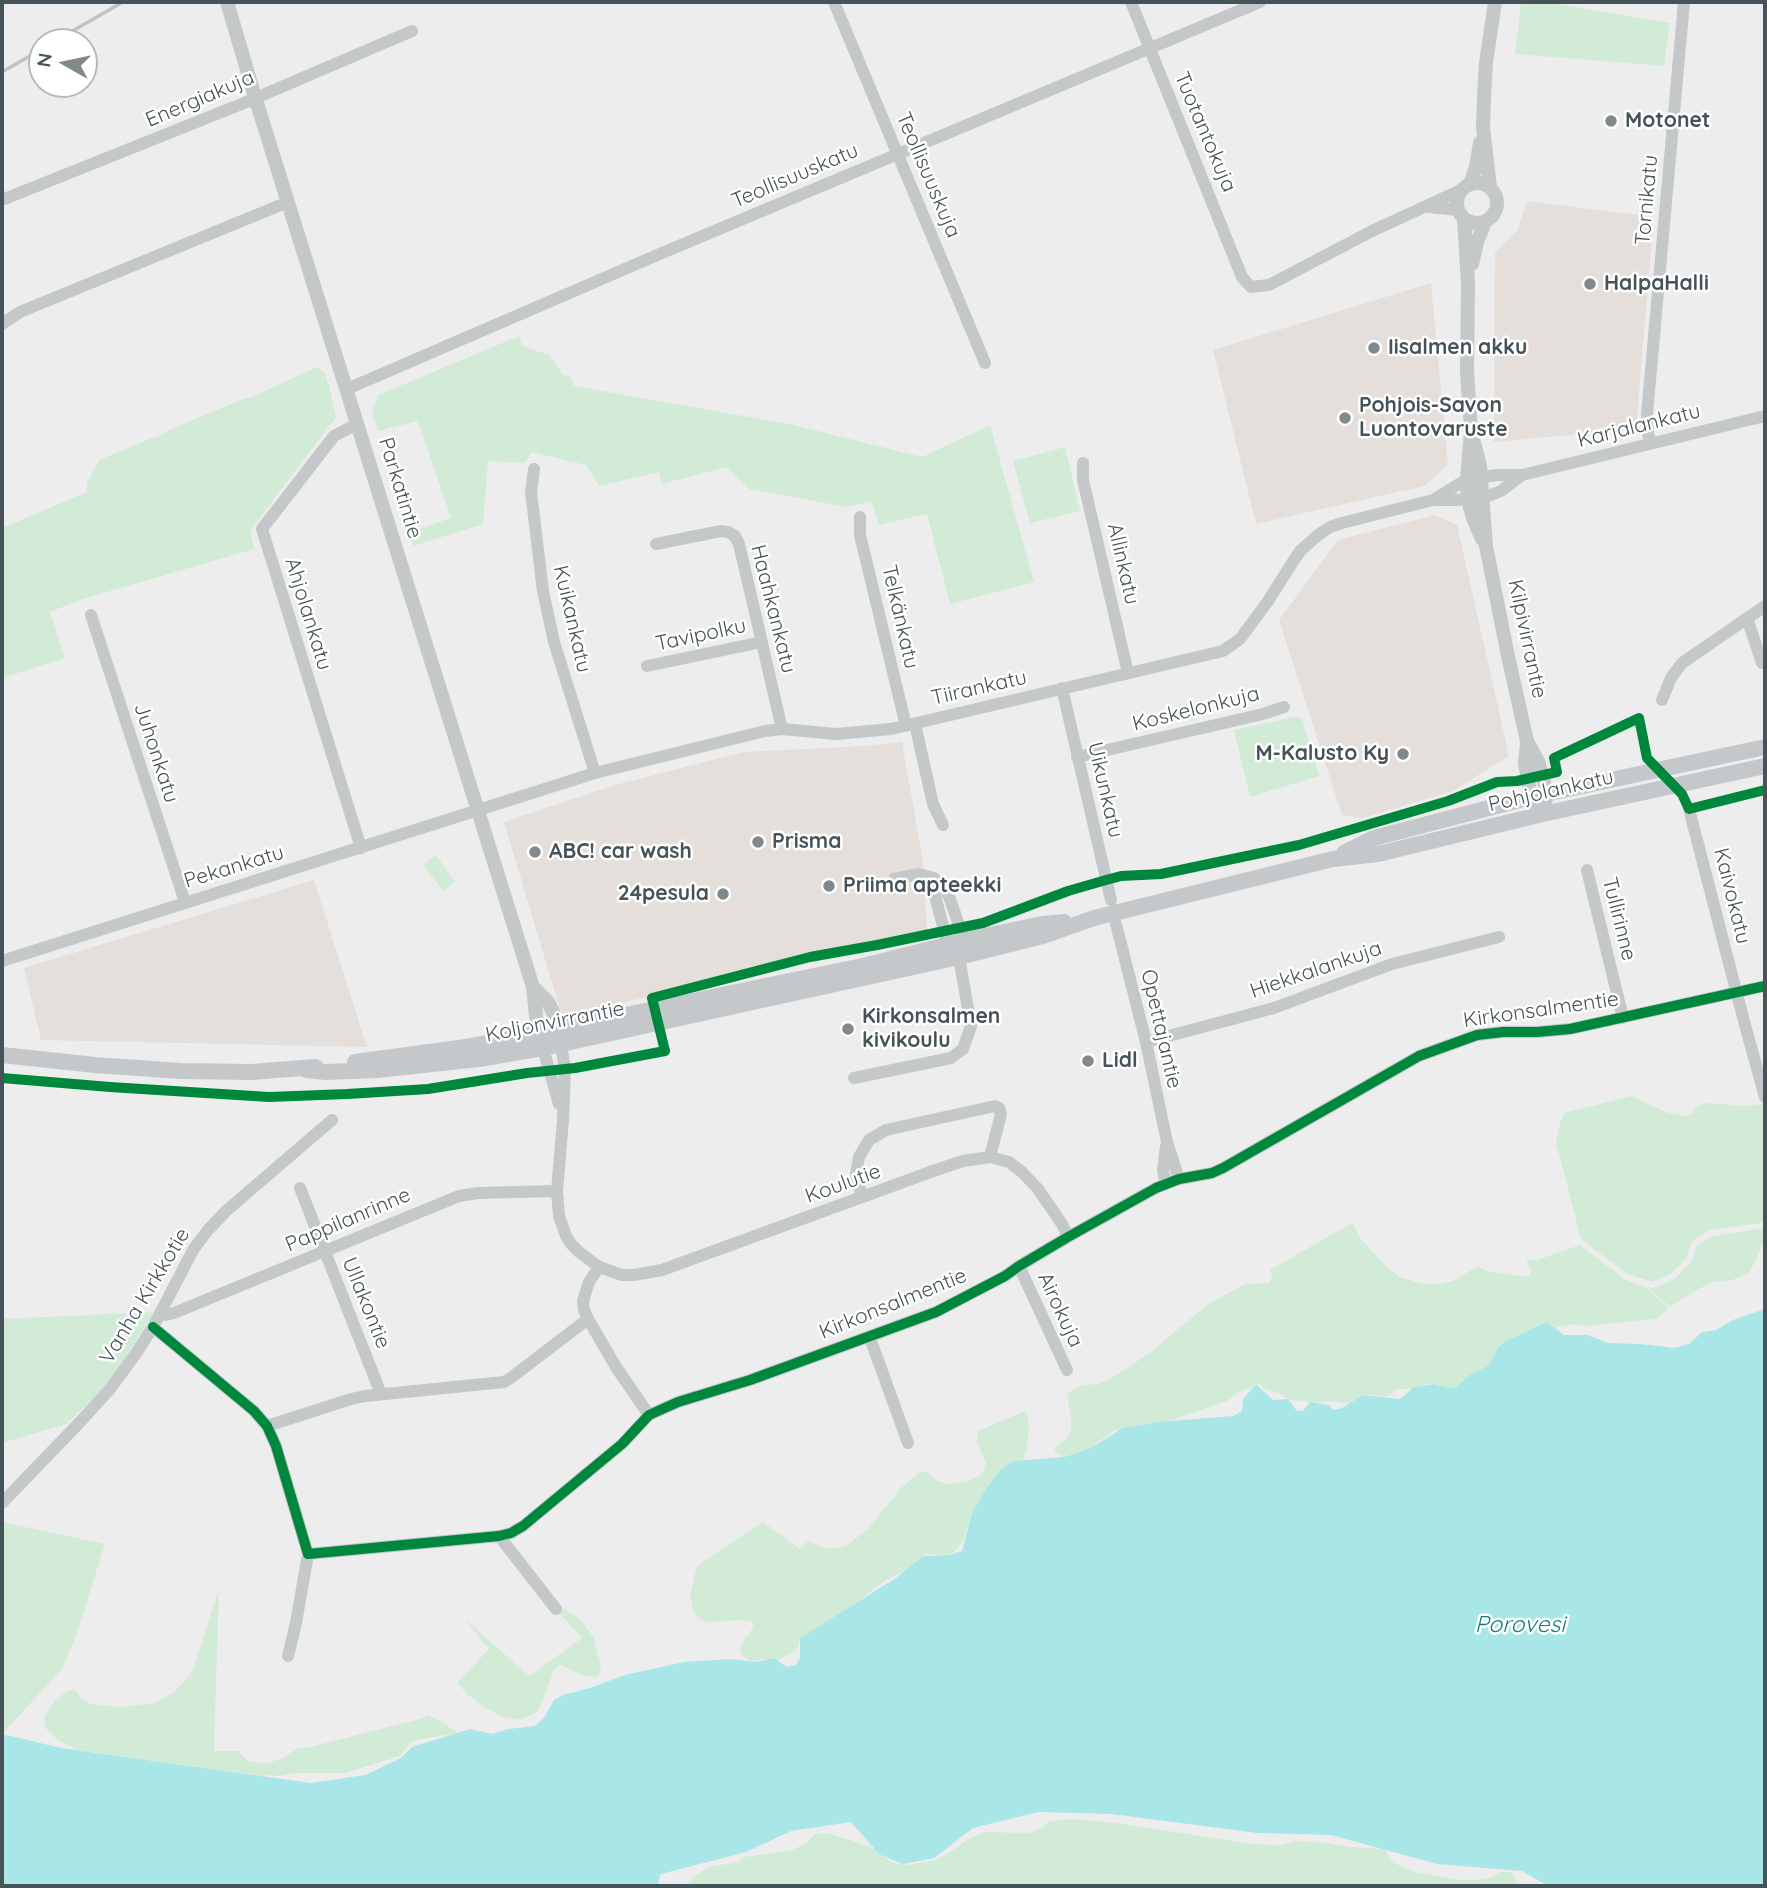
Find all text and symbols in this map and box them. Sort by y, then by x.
north arrow [28,28,98,98]
text: N [31,51,57,69]
street label: Energiakuja [142,65,258,133]
street label: Tuotantokuja [1168,68,1242,196]
street label: Teollisuuskuja [890,108,966,242]
place label: Motonet [1625,108,1710,134]
marker: Motonet [1603,113,1619,129]
street label: Teollisuuskatu [728,138,862,214]
street label: Tornikatu [1631,154,1663,246]
place label: HalpaHalli [1604,271,1709,297]
marker: HalpaHalli [1582,276,1598,292]
place label: Iisalmen akku [1388,335,1527,361]
marker: Iisalmen akku [1366,340,1382,356]
place label: Pohjois-Savon Luontovaruste [1359,393,1508,443]
street label: Karjalankatu [1575,399,1703,453]
marker: Pohjois-Savon Luontovaruste [1337,410,1353,426]
street label: Parkatintie [373,434,427,542]
street label: Allinkatu [1101,521,1145,607]
street label: Haahkankatu [745,542,801,676]
street label: Ahjolankatu [279,555,337,673]
street label: Kuikankatu [547,563,597,675]
street label: Telkänkatu [876,563,924,671]
street label: Kilpivirrantie [1502,577,1552,701]
street label: Tavipolku [653,613,749,657]
street label: Tiirankatu [929,665,1029,711]
street label: Koskelonkuja [1130,681,1262,737]
street label: Juhonkatu [128,700,184,806]
street label: Uikunkatu [1082,740,1128,840]
place label: M-Kalusto Ky [1255,741,1389,767]
marker: M-Kalusto Ky [1395,746,1411,762]
street label: Pohjolankatu [1486,764,1616,818]
place label: Prisma [772,829,841,855]
marker: Prisma [750,834,766,850]
place label: ABC! car wash [549,839,692,865]
street label: Pekankatu [181,840,287,894]
marker: ABC! car wash [527,844,543,860]
street label: Kaivokatu [1708,845,1756,947]
place label: Priima apteekki [843,873,1002,899]
street label: Tullirinne [1596,875,1642,963]
marker: Priima apteekki [821,878,837,894]
place label: 24pesula [618,881,709,907]
marker: 24pesula [715,886,731,902]
street label: Hiekkalankuja [1247,936,1385,1004]
street label: Opettajantie [1135,967,1187,1091]
street label: Kirkonsalmentie [1462,987,1620,1033]
street label: Koljonvirrantie [483,996,627,1048]
place label: Kirkonsalmen kivikoulu [862,1004,1000,1054]
marker: Kirkonsalmen kivikoulu [840,1021,856,1037]
place label: Lidl [1102,1048,1138,1074]
marker: Lidl [1080,1053,1096,1069]
street label: Koulutie [802,1159,884,1209]
street label: Pappilanrinne [282,1182,414,1258]
street label: Vanha Kirkkotie [95,1224,195,1368]
street label: Ullakontie [336,1254,396,1352]
street label: Kirkonsalmentie [816,1263,970,1345]
street label: Airokuja [1032,1268,1088,1352]
water label: Porovesi [1475,1611,1565,1639]

